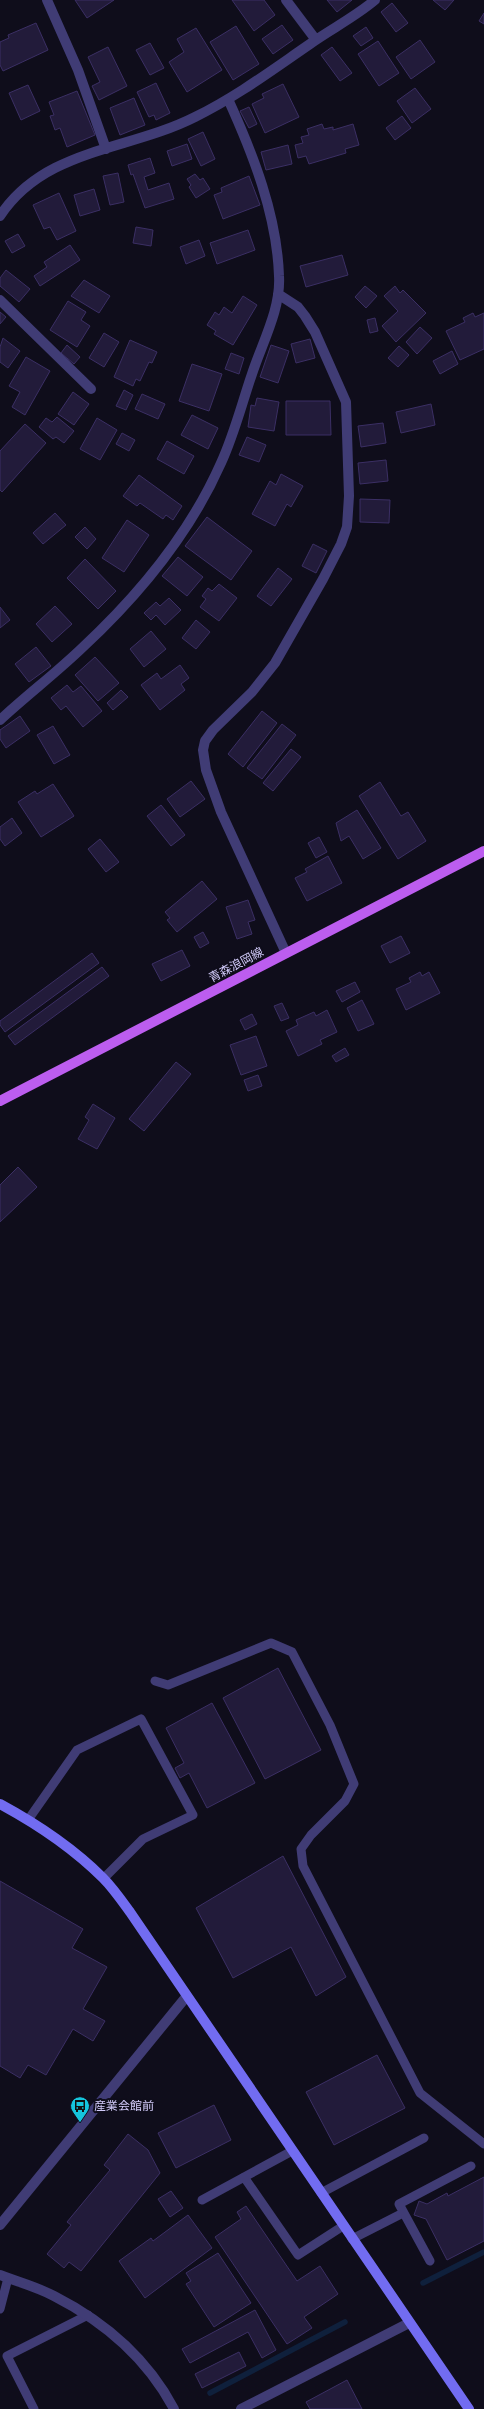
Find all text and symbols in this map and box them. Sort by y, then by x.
street label: 青森浪岡線 [206,944,266,985]
bus stop icon: 産業会館前 [69,2095,91,2123]
place label: 産業会館前 [94,2098,154,2113]

